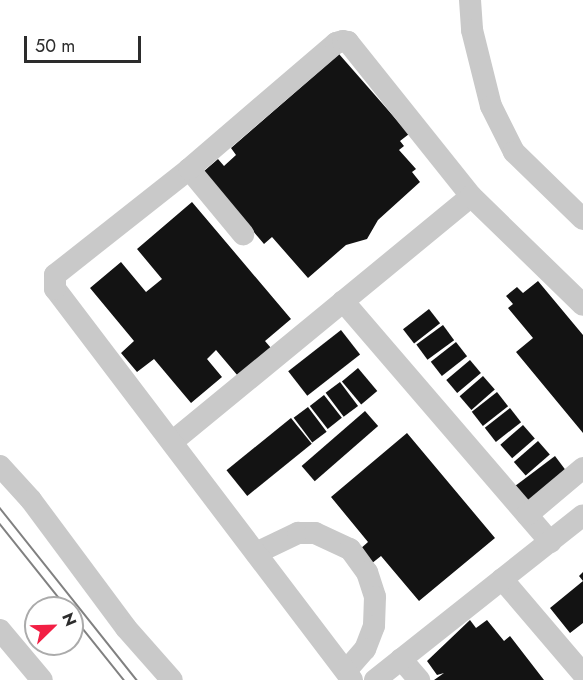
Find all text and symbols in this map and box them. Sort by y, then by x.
scale bar [27,24,144,62]
text: 50 m [35,33,75,59]
north arrow [24,596,84,656]
text: N [56,609,82,630]

